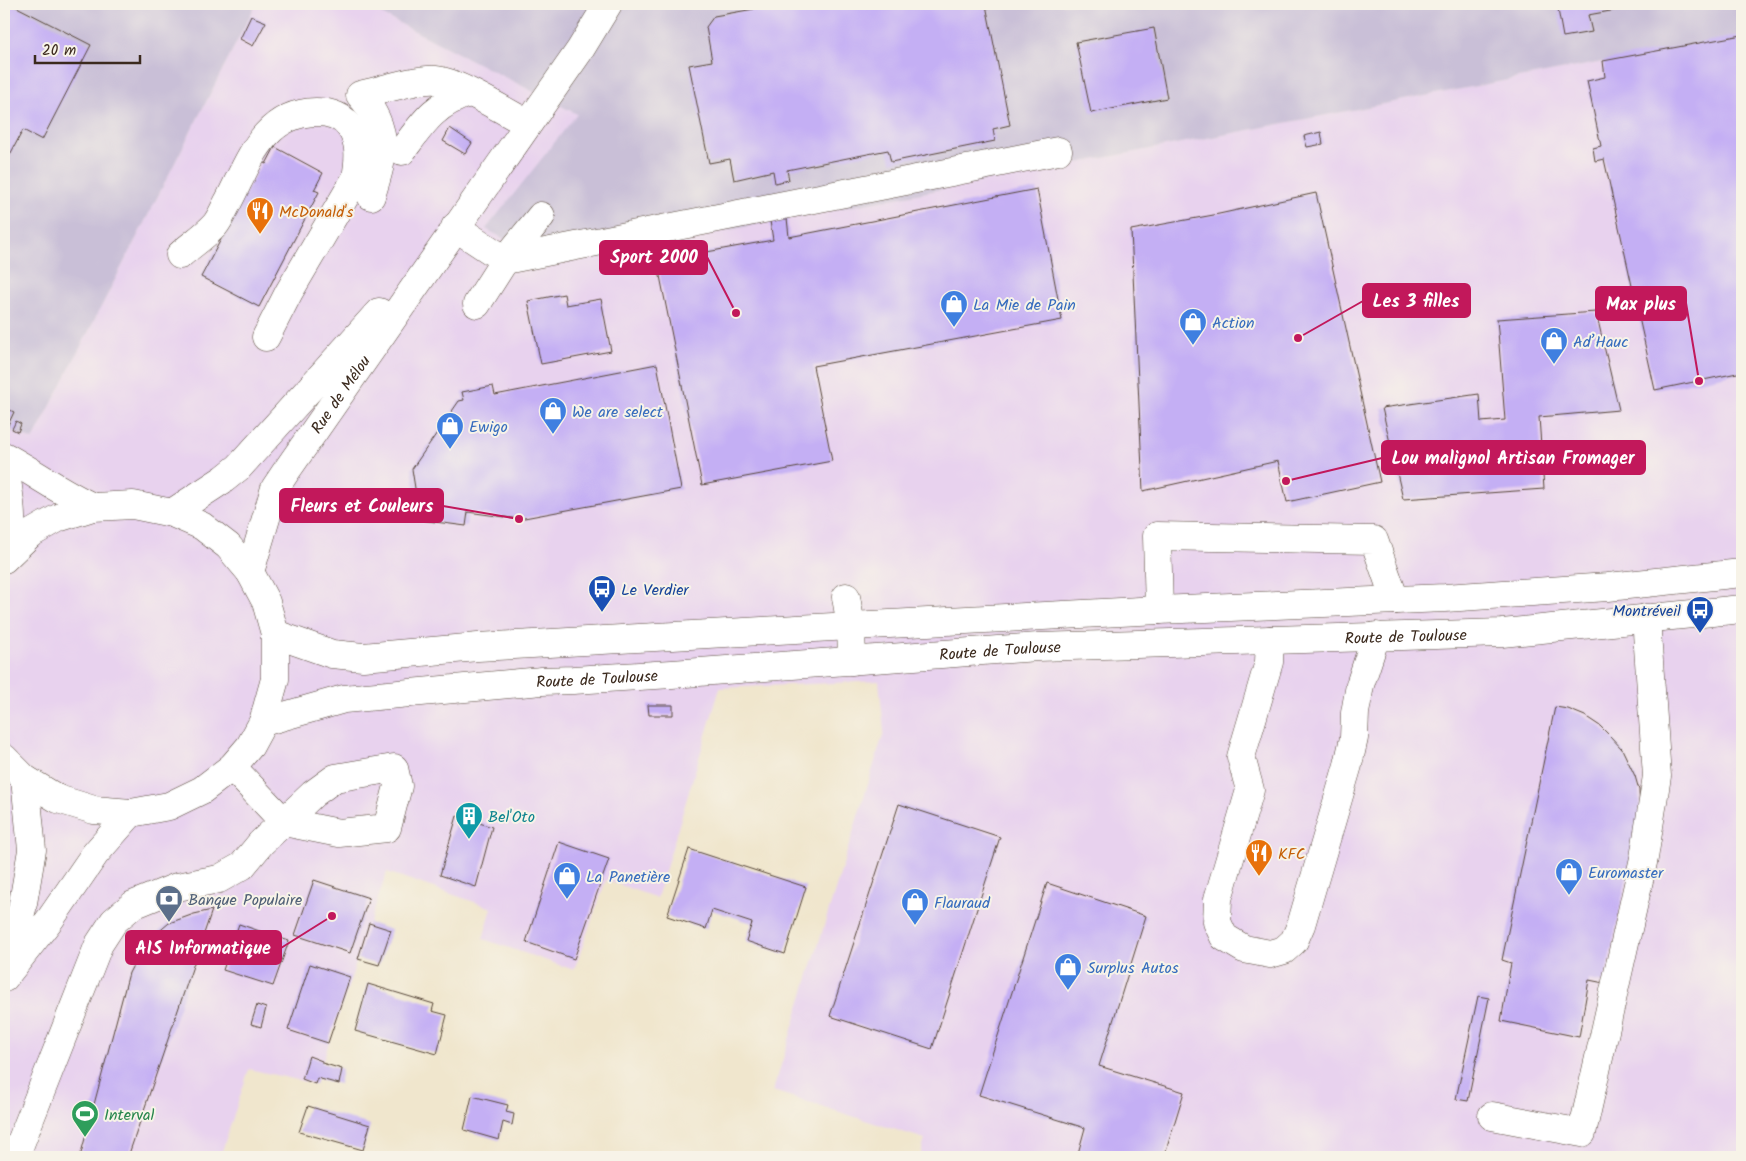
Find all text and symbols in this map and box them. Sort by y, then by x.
scale bar [35,32,140,64]
text: 20 m [42,39,76,63]
restaurant icon: McDonald's [245,196,275,235]
place label: McDonald's [279,200,354,225]
callout: Sport 2000 [600,241,707,274]
text: Sport 2000 [610,244,699,273]
callout: Les 3 filles [1363,284,1470,317]
callout: Max plus [1596,287,1686,320]
text: Les 3 filles [1373,288,1460,317]
shop icon: La Mie de Pain [939,289,969,328]
text: Max plus [1606,291,1677,320]
place label: La Mie de Pain [973,293,1076,318]
shop icon: Action [1178,307,1208,346]
place label: Action [1212,311,1255,336]
shop icon: Ad’Hauc [1539,326,1569,365]
place label: Ad’Hauc [1573,330,1628,355]
street label: Rue de Mélou [305,350,378,439]
shop icon: We are select [538,396,568,435]
place label: We are select [572,400,664,425]
shop icon: Ewigo [435,411,465,450]
place label: Ewigo [469,415,508,440]
callout: Lou malignol Artisan Fromager [1382,441,1645,474]
text: Lou malignol Artisan Fromager [1391,445,1636,474]
callout: Fleurs et Couleurs [280,489,443,522]
text: Fleurs et Couleurs [290,493,434,522]
bus stop icon: Le Verdier [587,574,617,613]
place label: Le Verdier [621,578,690,603]
bus stop icon: Montréveil [1685,595,1715,634]
place label: Montréveil [1612,599,1681,624]
street label: Route de Toulouse [1344,623,1467,652]
street label: Route de Toulouse [938,635,1061,668]
street label: Route de Toulouse [535,664,659,695]
building icon: Bel'Oto [454,801,484,840]
place label: Bel'Oto [488,805,535,830]
restaurant icon: KFC [1244,838,1274,877]
place label: KFC [1278,842,1305,867]
shop icon: Euromaster [1554,857,1584,896]
shop icon: La Panetière [552,861,582,900]
place label: Euromaster [1588,861,1665,886]
place label: La Panetière [586,865,670,890]
bank icon: Banque Populaire [154,884,184,923]
shop icon: Flauraud [900,887,930,926]
place label: Banque Populaire [188,888,302,913]
place label: Flauraud [934,891,991,916]
callout: AIS Informatique [126,931,281,964]
text: AIS Informatique [135,935,271,964]
shop icon: Surplus Autos [1053,952,1083,991]
place label: Surplus Autos [1087,956,1179,981]
sports icon: Interval [70,1099,100,1138]
place label: Interval [104,1103,154,1128]

